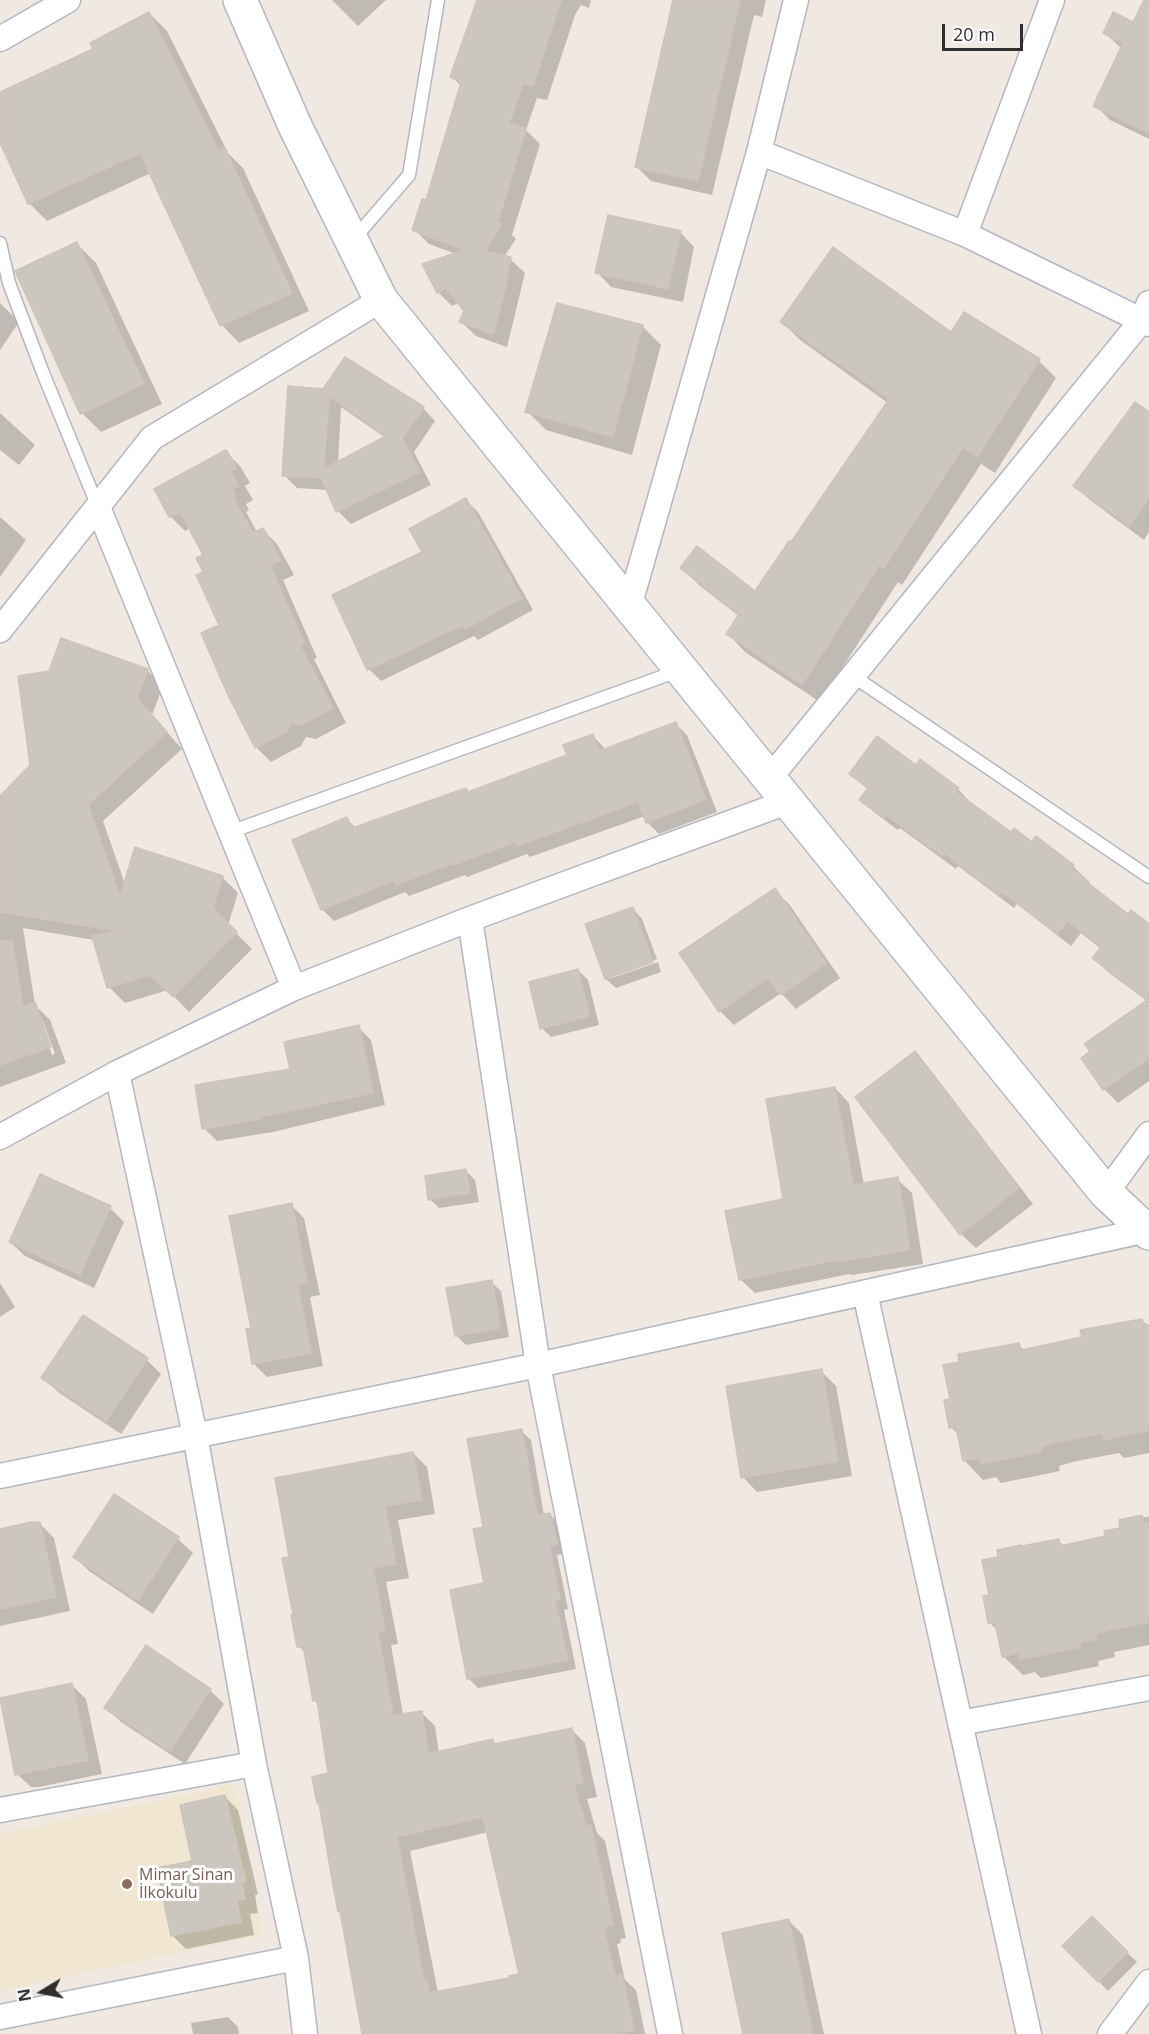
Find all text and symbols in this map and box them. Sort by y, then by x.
scale bar [945,12,1026,50]
text: 20 m [953,22,995,46]
place label: Mimar Sinan İlkokulu [139,1865,233,1903]
marker: Mimar Sinan İlkokulu [120,1877,134,1891]
north arrow [12,1962,72,2022]
text: N [12,1987,36,2003]

